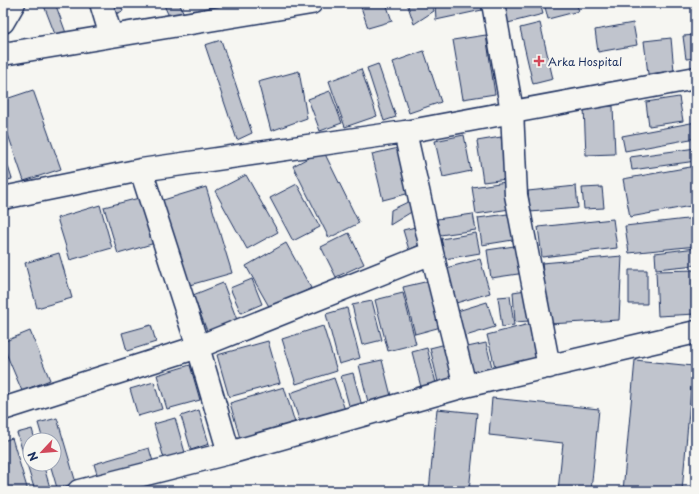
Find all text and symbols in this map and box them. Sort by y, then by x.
place label: Arka Hospital [548,53,622,70]
marker: Arka Hospital [533,55,545,67]
north arrow [22,432,62,472]
text: N [23,449,42,464]

